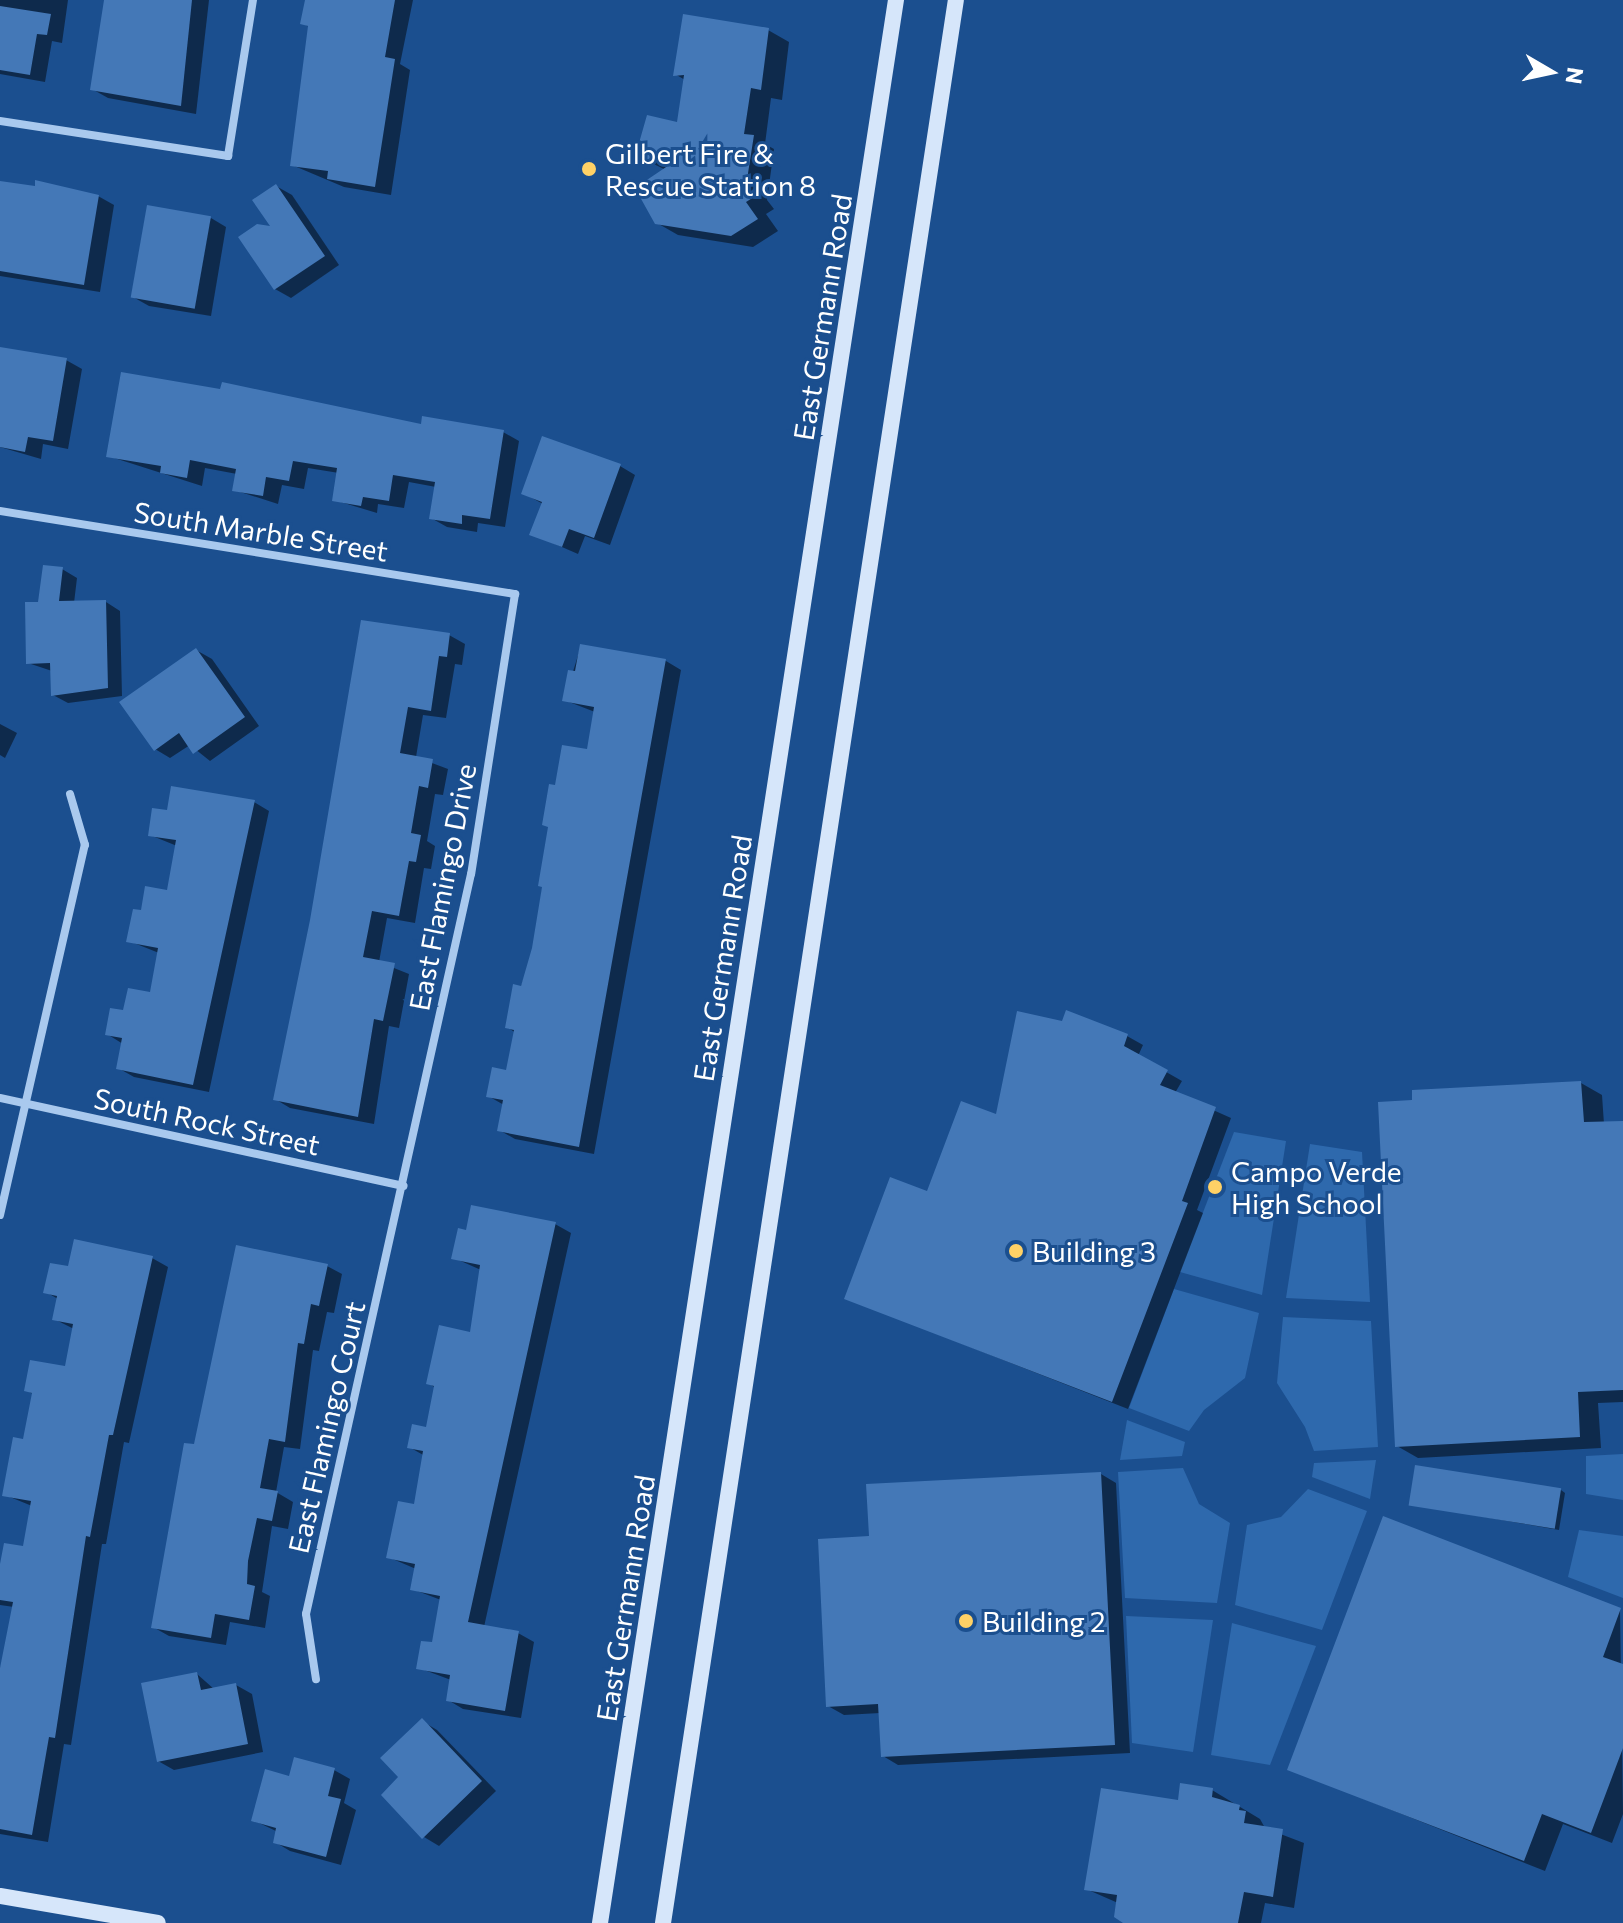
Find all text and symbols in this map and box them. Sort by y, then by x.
north arrow [1511,32,1591,112]
text: N [1561,66,1590,86]
place label: Gilbert Fire & Rescue Station 8 [605,136,816,202]
marker: Gilbert Fire & Rescue Station 8 [580,160,598,178]
street label: East Germann Road [786,191,858,443]
street label: South Marble Street [131,494,391,568]
street label: East Flamingo Drive [402,761,482,1013]
street label: East Germann Road [686,832,758,1084]
street label: South Rock Street [91,1081,323,1161]
place label: Campo Verde High School [1231,1154,1402,1220]
marker: Campo Verde High School [1206,1178,1224,1196]
place label: Building 3 [1032,1234,1156,1268]
marker: Building 3 [1007,1242,1025,1260]
street label: East Flamingo Court [281,1298,371,1556]
street label: East Germann Road [589,1472,661,1724]
place label: Building 2 [982,1604,1105,1638]
marker: Building 2 [957,1612,975,1630]

